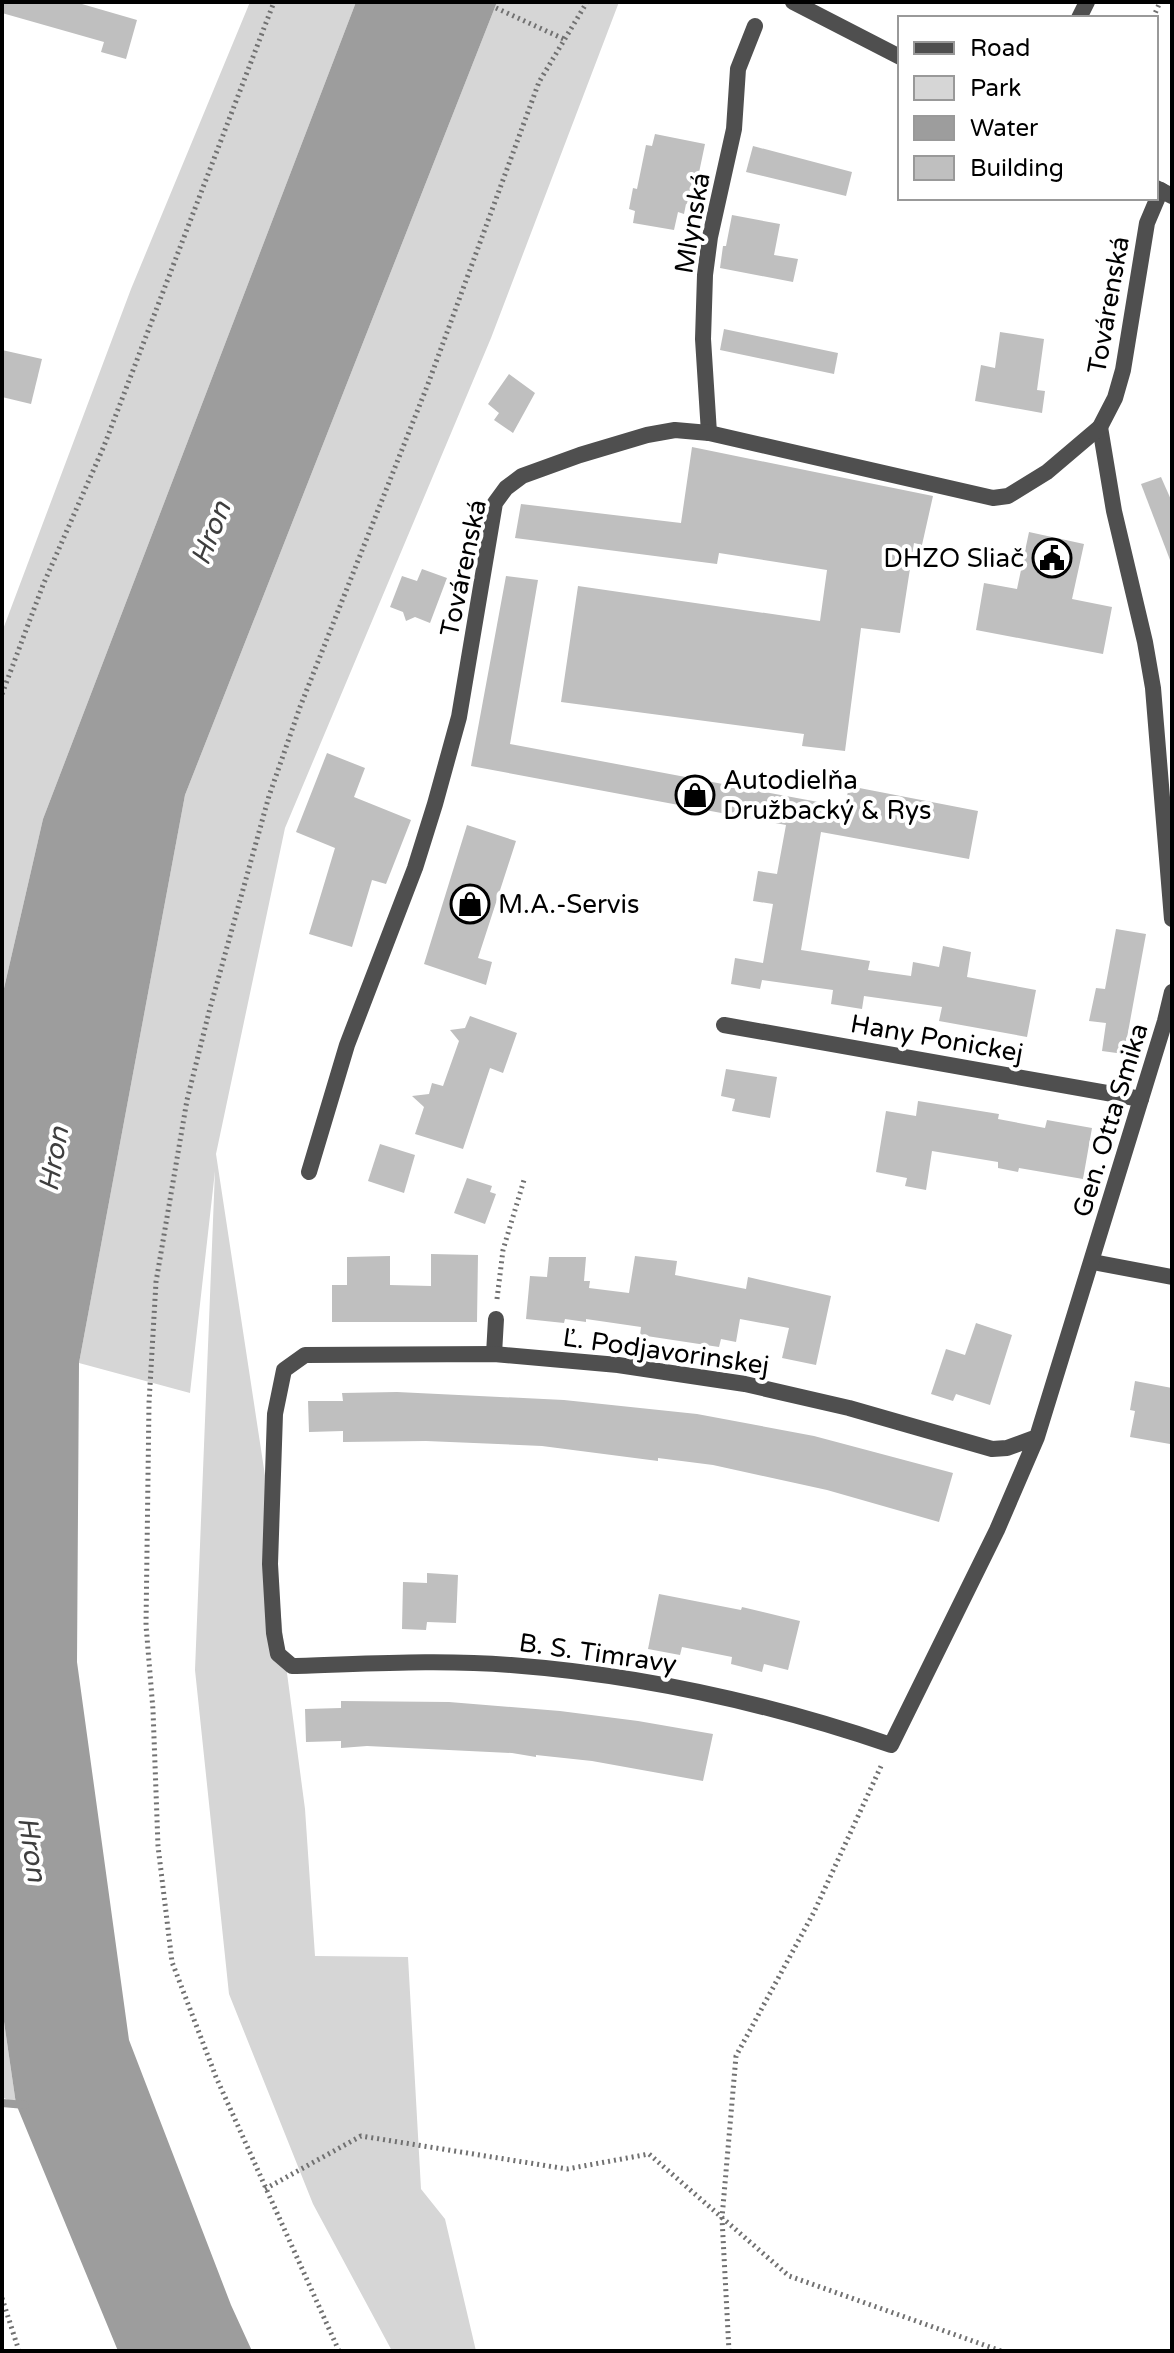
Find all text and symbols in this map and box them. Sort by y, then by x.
legend [898,16,1158,200]
text: Road [970,34,1030,63]
text: Park [970,74,1021,103]
text: Water [970,114,1039,143]
text: Building [970,154,1064,183]
street label: Mlynská [668,170,717,276]
street label: Továrenská [1081,234,1136,376]
water label: Hron [183,496,239,570]
street label: Továrenská [434,497,493,639]
public building icon: DHZO Sliač [1031,537,1073,579]
place label: DHZO Sliač [883,543,1024,574]
place label: Autodielňa Družbacký & Rys [723,765,932,826]
shop icon: Autodielňa Družbacký & Rys [674,774,716,816]
shop icon: M.A.-Servis [449,883,491,925]
place label: M.A.-Servis [498,889,640,920]
street label: Hany Ponickej [848,1008,1026,1069]
street label: Gen. Otta Smika [1066,1020,1155,1221]
water label: Hron [32,1123,77,1194]
street label: Ľ. Podjavorinskej [561,1322,771,1381]
street label: B. S. Timravy [517,1627,679,1680]
water label: Hron [10,1814,54,1885]

